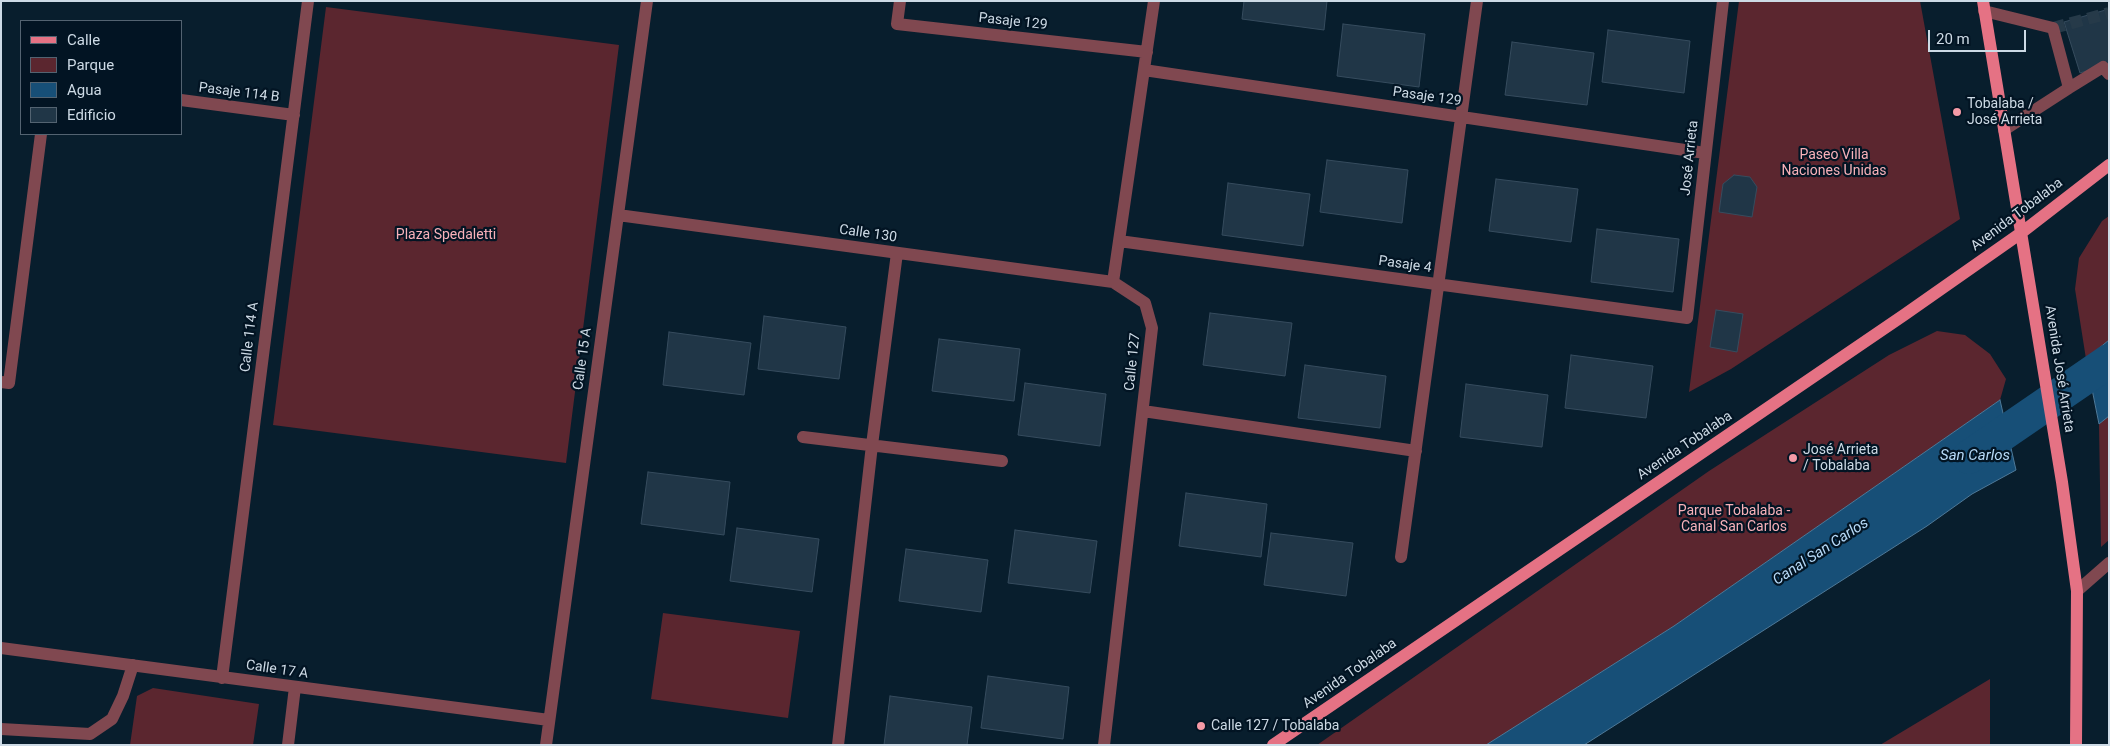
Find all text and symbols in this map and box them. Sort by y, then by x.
street label: Pasaje 129 [978,10,1048,34]
legend [20,20,182,135]
scale bar [1930,20,2028,52]
text: 20 m [1936,30,1970,48]
text: Calle [67,31,100,49]
text: Parque [67,56,114,74]
street label: Pasaje 114 B [198,80,280,106]
text: Agua [67,81,102,99]
street label: Pasaje 129 [1392,84,1462,110]
place label: Tobalaba / José Arrieta [1967,96,2042,128]
text: Edificio [67,106,116,124]
marker: Tobalaba / José Arrieta [1951,106,1963,118]
street label: José Arrieta [1678,120,1702,196]
park label: Paseo Villa Naciones Unidas [1781,147,1887,180]
street label: Avenida Tobalaba [1968,175,2066,255]
street label: Calle 130 [838,222,898,246]
park label: Plaza Spedaletti [396,227,496,243]
street label: Pasaje 4 [1377,253,1433,277]
street label: Calle 114 A [237,301,263,373]
street label: Avenida José Arrieta [2041,304,2077,434]
street label: Calle 15 A [570,327,596,391]
street label: Calle 127 [1122,332,1144,392]
street label: Avenida Tobalaba [1634,408,1736,484]
place label: José Arrieta / Tobalaba [1803,442,1878,474]
water label: San Carlos [1940,447,2010,465]
marker: José Arrieta / Tobalaba [1787,452,1799,464]
park label: Parque Tobalaba - Canal San Carlos [1678,503,1790,536]
water label: Canal San Carlos [1770,514,1872,590]
street label: Avenida Tobalaba [1300,635,1400,713]
street label: Calle 17 A [245,657,309,683]
place label: Calle 127 / Tobalaba [1211,718,1339,734]
marker: Calle 127 / Tobalaba [1195,720,1207,732]

